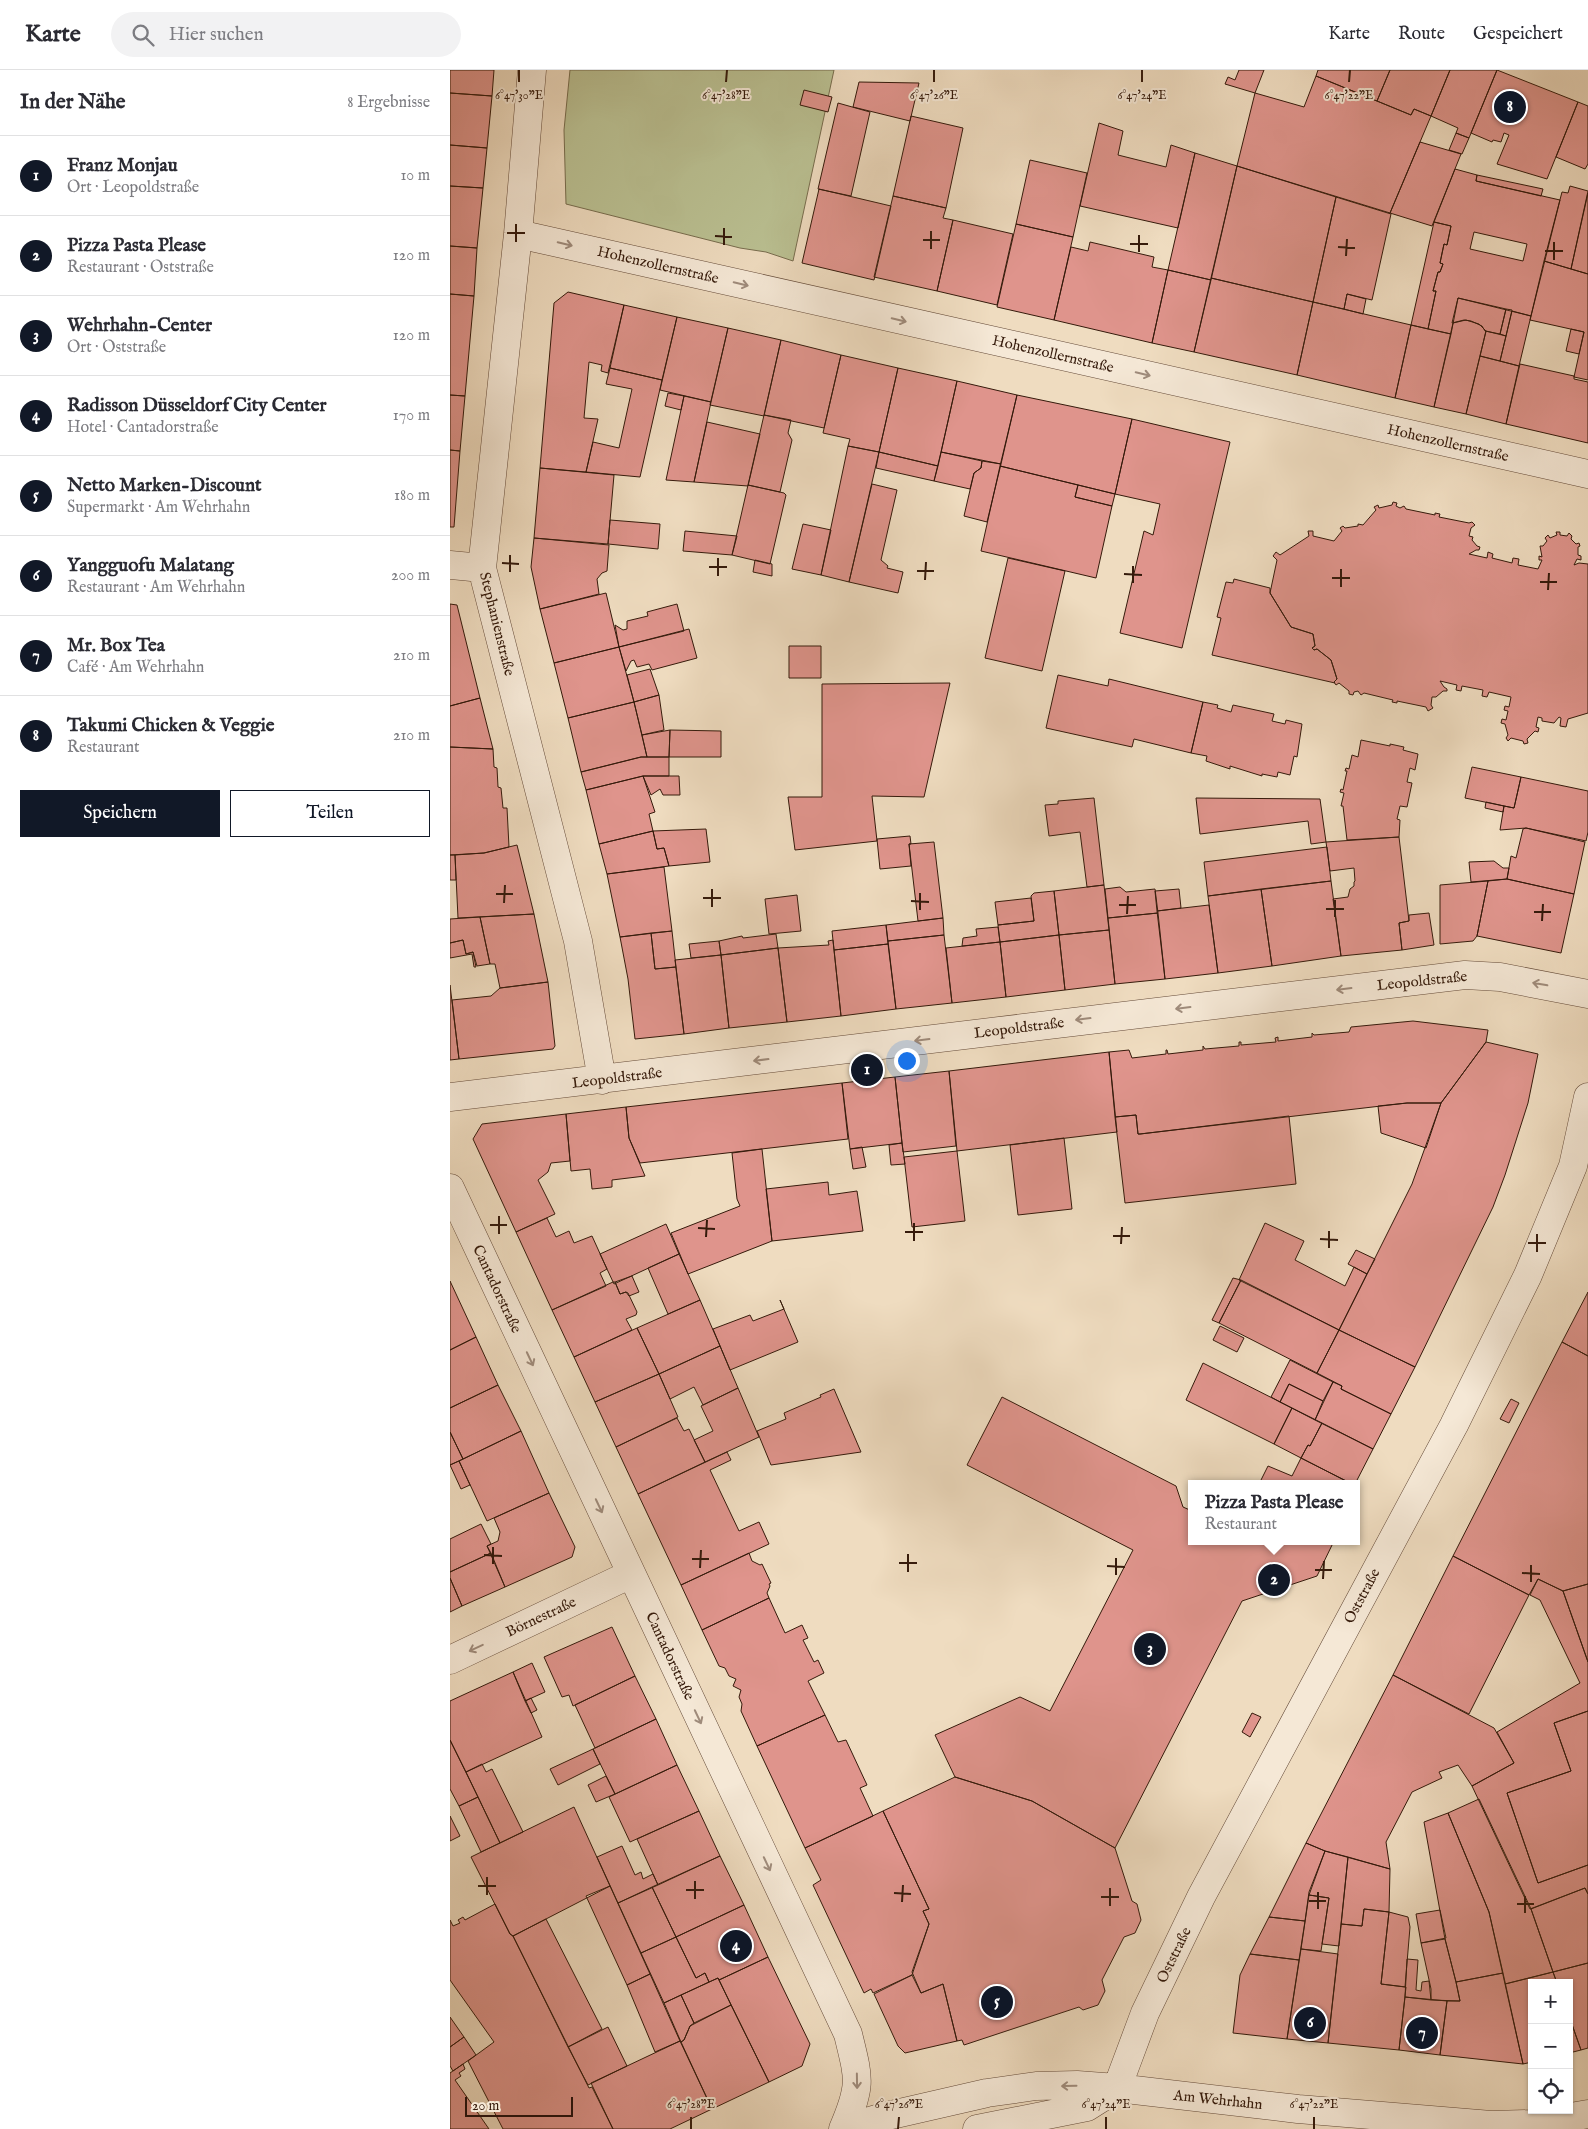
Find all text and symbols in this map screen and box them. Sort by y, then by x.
search box [111,12,461,57]
text: Karte [25,19,81,50]
icon: search [129,21,157,49]
text: Hier suchen [169,23,264,47]
text: Karte [1328,23,1370,46]
text: Route [1398,23,1445,46]
text: Gespeichert [1473,23,1563,46]
text: 6°47'30"E [495,88,543,103]
text: 6°47'28"E [702,88,750,103]
text: 6°47'26"E [910,88,958,103]
text: 6°47'24"E [1117,88,1167,103]
text: 6°47'22"E [1325,88,1373,103]
pin: 8 [1494,88,1526,126]
text: In der Nähe [20,89,126,116]
text: 8 Ergebnisse [347,93,430,113]
text: Franz Monjau [67,154,178,178]
text: 1 [33,166,39,186]
text: 10 m [400,166,430,186]
text: Ort · Leopoldstraße [67,178,199,198]
text: Pizza Pasta Please [67,234,206,258]
one-way arrow [557,240,573,249]
street label: Hohenzollernstraße [595,242,721,288]
text: 2 [32,246,40,266]
text: 120 m [393,246,430,266]
text: Restaurant · Oststraße [67,258,214,278]
one-way arrow [732,280,748,289]
text: Wehrhahn-Center [67,314,212,338]
one-way arrow [891,316,907,325]
text: 3 [33,326,39,346]
text: 120 m [393,326,430,346]
street label: Hohenzollernstraße [990,331,1116,377]
text: Ort · Oststraße [67,338,166,358]
one-way arrow [1135,370,1151,380]
text: Radisson Düsseldorf City Center [67,394,326,418]
text: 4 [32,406,40,426]
text: 170 m [393,406,430,426]
text: Hotel · Cantadorstraße [67,418,219,438]
street label: Hohenzollernstraße [1385,420,1511,466]
text: Netto Marken-Discount [67,474,262,498]
text: 5 [33,486,39,506]
text: 180 m [394,486,430,506]
text: Supermarkt · Am Wehrhahn [67,498,250,518]
text: Yangguofu Malatang [67,554,234,578]
text: 6 [33,566,39,586]
text: 200 m [391,566,430,586]
street label: Stephanienstraße [475,570,519,678]
text: Restaurant · Am Wehrhahn [67,578,245,598]
text: Mr. Box Tea [67,634,165,658]
text: 7 [32,646,40,666]
text: 210 m [393,646,430,666]
text: Café · Am Wehrhahn [67,658,204,678]
text: Takumi Chicken & Veggie [67,714,274,738]
text: 8 [33,726,39,746]
text: 210 m [393,726,430,746]
text: Restaurant [67,738,140,758]
button: Speichern [20,790,220,837]
button: Teilen [230,790,430,837]
street label: Leopoldstraße [1376,967,1468,995]
one-way arrow [1533,978,1549,988]
one-way arrow [1337,984,1353,994]
one-way arrow [1175,1003,1191,1013]
street label: Leopoldstraße [973,1013,1065,1043]
one-way arrow [1076,1015,1092,1025]
one-way arrow [915,1035,931,1045]
your location [894,1048,920,1074]
pin: 1 [851,1051,883,1089]
one-way arrow [753,1055,769,1065]
street label: Leopoldstraße [571,1063,663,1093]
street label: Cantadorstraße [468,1242,526,1336]
one-way arrow [526,1351,535,1366]
popup [1188,1480,1360,1545]
text: Pizza Pasta Please [1204,1491,1344,1515]
one-way arrow [595,1498,605,1513]
text: Restaurant [1204,1515,1277,1535]
pin: 2 [1258,1561,1290,1599]
street label: Oststraße [1340,1565,1384,1627]
street label: Börnestraße [503,1592,579,1642]
street label: Cantadorstraße [641,1609,699,1703]
pin: 3 [1134,1630,1166,1668]
one-way arrow [469,1643,484,1653]
one-way arrow [694,1709,703,1724]
one-way arrow [763,1856,773,1871]
street label: Oststraße [1152,1924,1196,1986]
pin: 4 [720,1927,752,1965]
map controls [1528,1979,1573,2114]
button: + [1528,1979,1573,2024]
pin: 5 [981,1983,1013,2021]
pin: 6 [1294,2004,1326,2042]
pin: 7 [1406,2014,1438,2052]
button: − [1528,2024,1573,2069]
button: locate [1528,2069,1573,2114]
one-way arrow [852,2073,862,2089]
one-way arrow [1061,2081,1077,2090]
street label: Am Wehrhahn [1172,2086,1263,2114]
scale bar [465,2094,572,2117]
text: 20 m [472,2097,499,2115]
text: 6°47'28"E [667,2097,715,2112]
text: 6°47'26"E [875,2097,923,2112]
text: 6°47'24"E [1081,2097,1131,2112]
text: 6°47'22"E [1290,2097,1338,2112]

